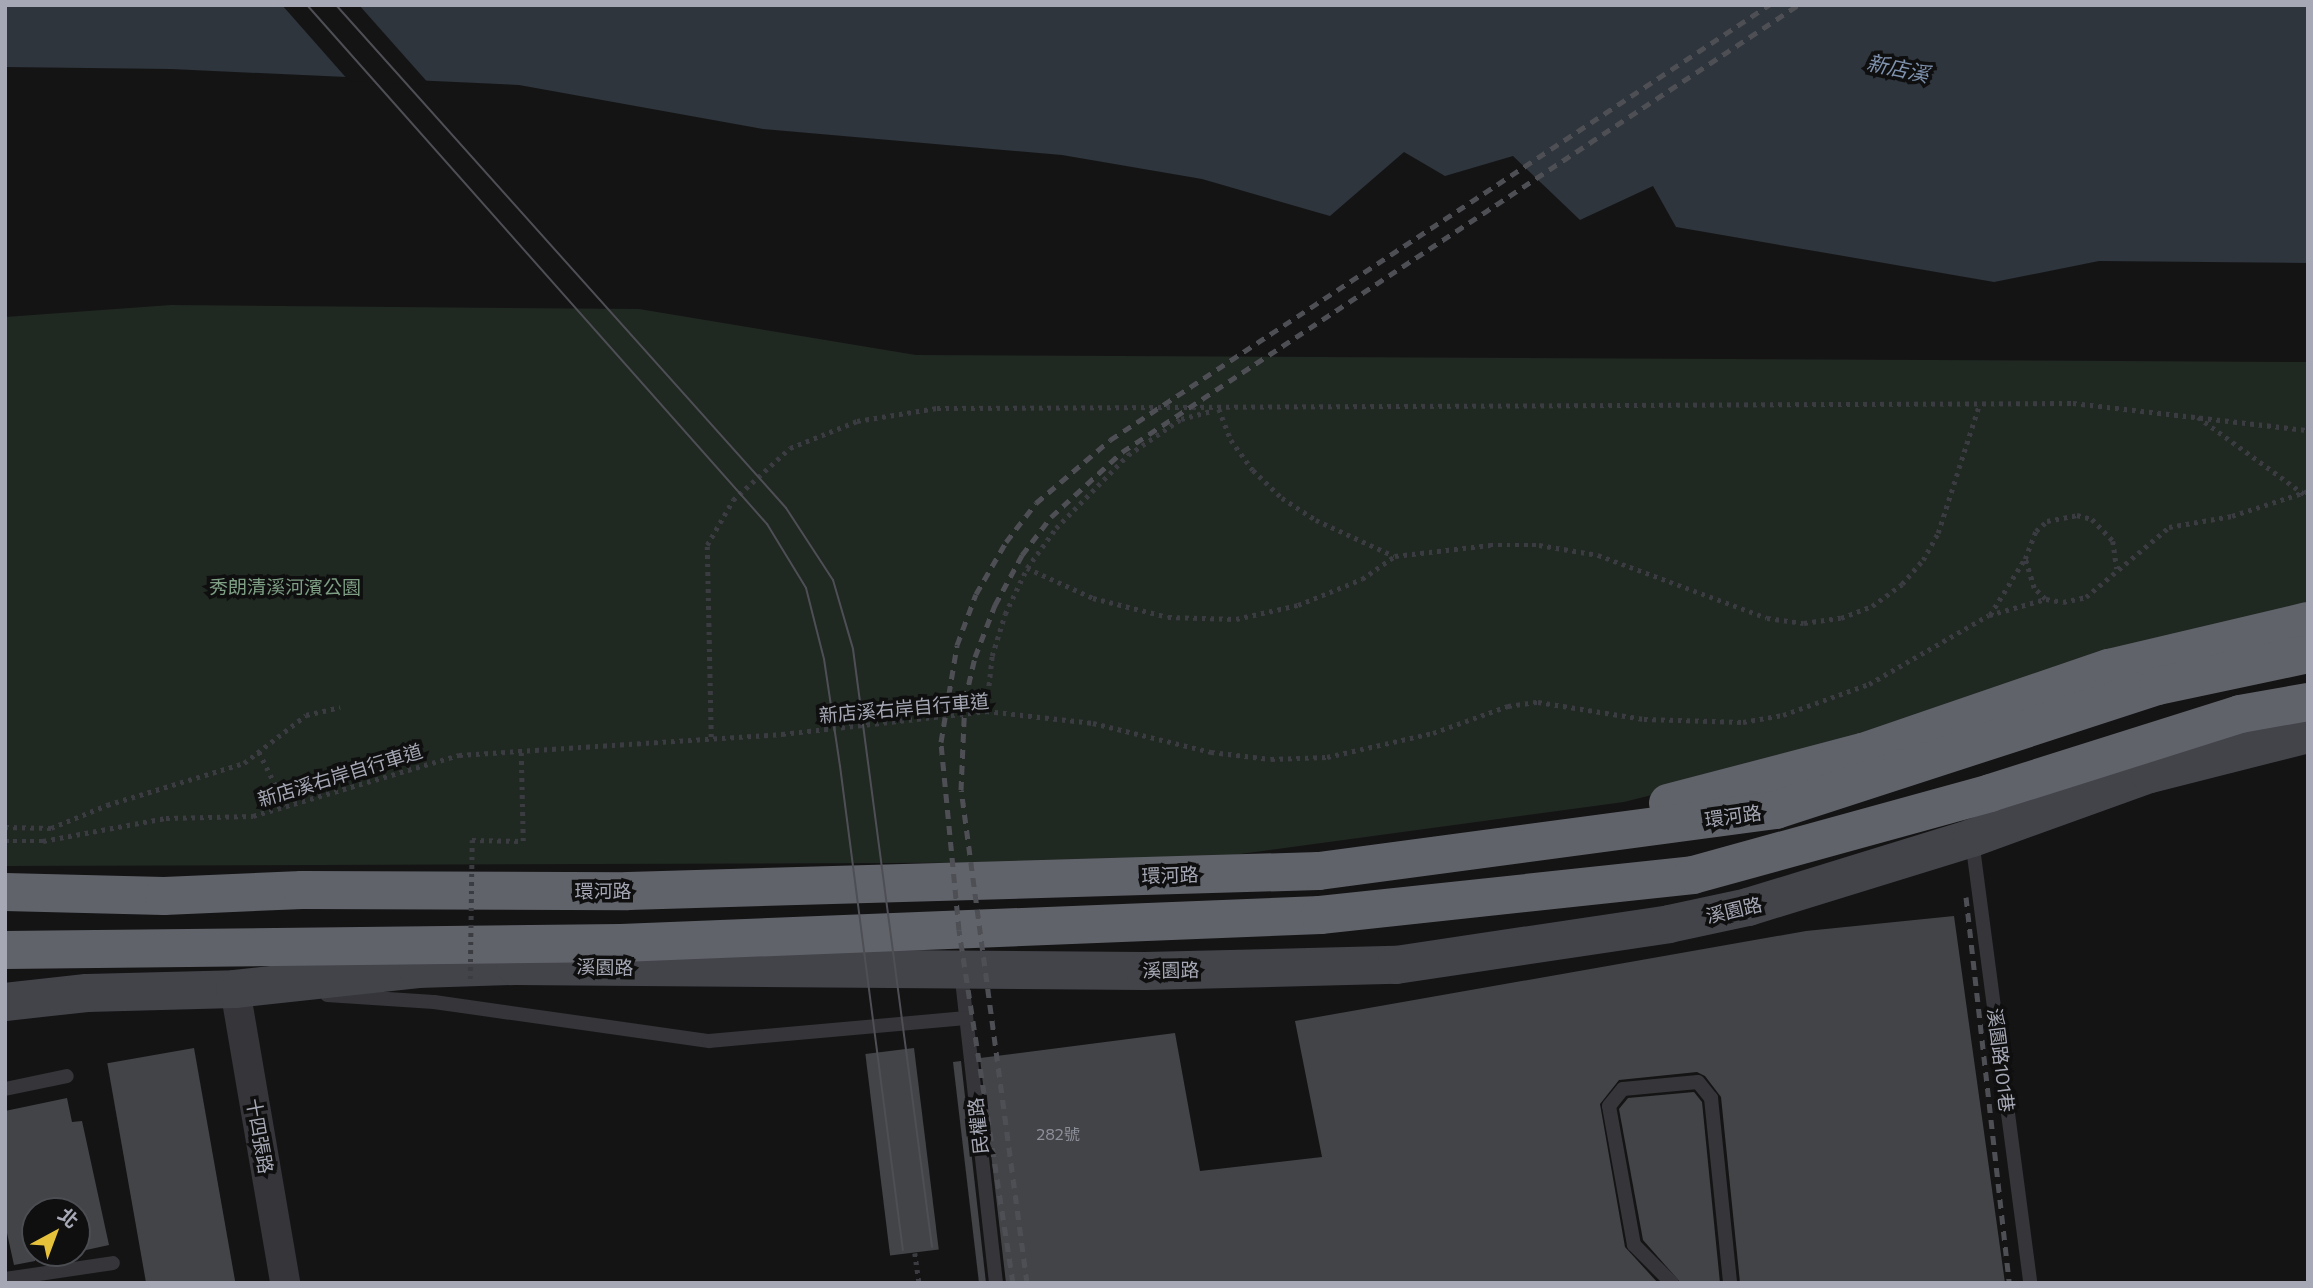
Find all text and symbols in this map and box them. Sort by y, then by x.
water label: 新店溪 [1865,49,1931,87]
park label: 秀朗清溪河濱公園 [209,576,361,598]
street label: 新店溪右岸自行車道 [818,689,990,727]
street label: 新店溪右岸自行車道 [255,739,425,811]
street label: 環河路 [1703,801,1763,831]
street label: 環河路 [1141,863,1199,887]
street label: 環河路 [575,880,631,902]
street label: 溪園路 [1704,892,1764,928]
street label: 溪園路 [576,955,634,979]
street label: 溪園路 [1142,958,1200,982]
street label: 溪園路101巷 [1983,1007,2019,1113]
street label: 民權路 [964,1096,992,1156]
street label: 十四張路 [242,1097,278,1175]
house number: 282號 [1036,1124,1080,1144]
north arrow [21,1197,91,1267]
text: 北 [54,1202,84,1232]

